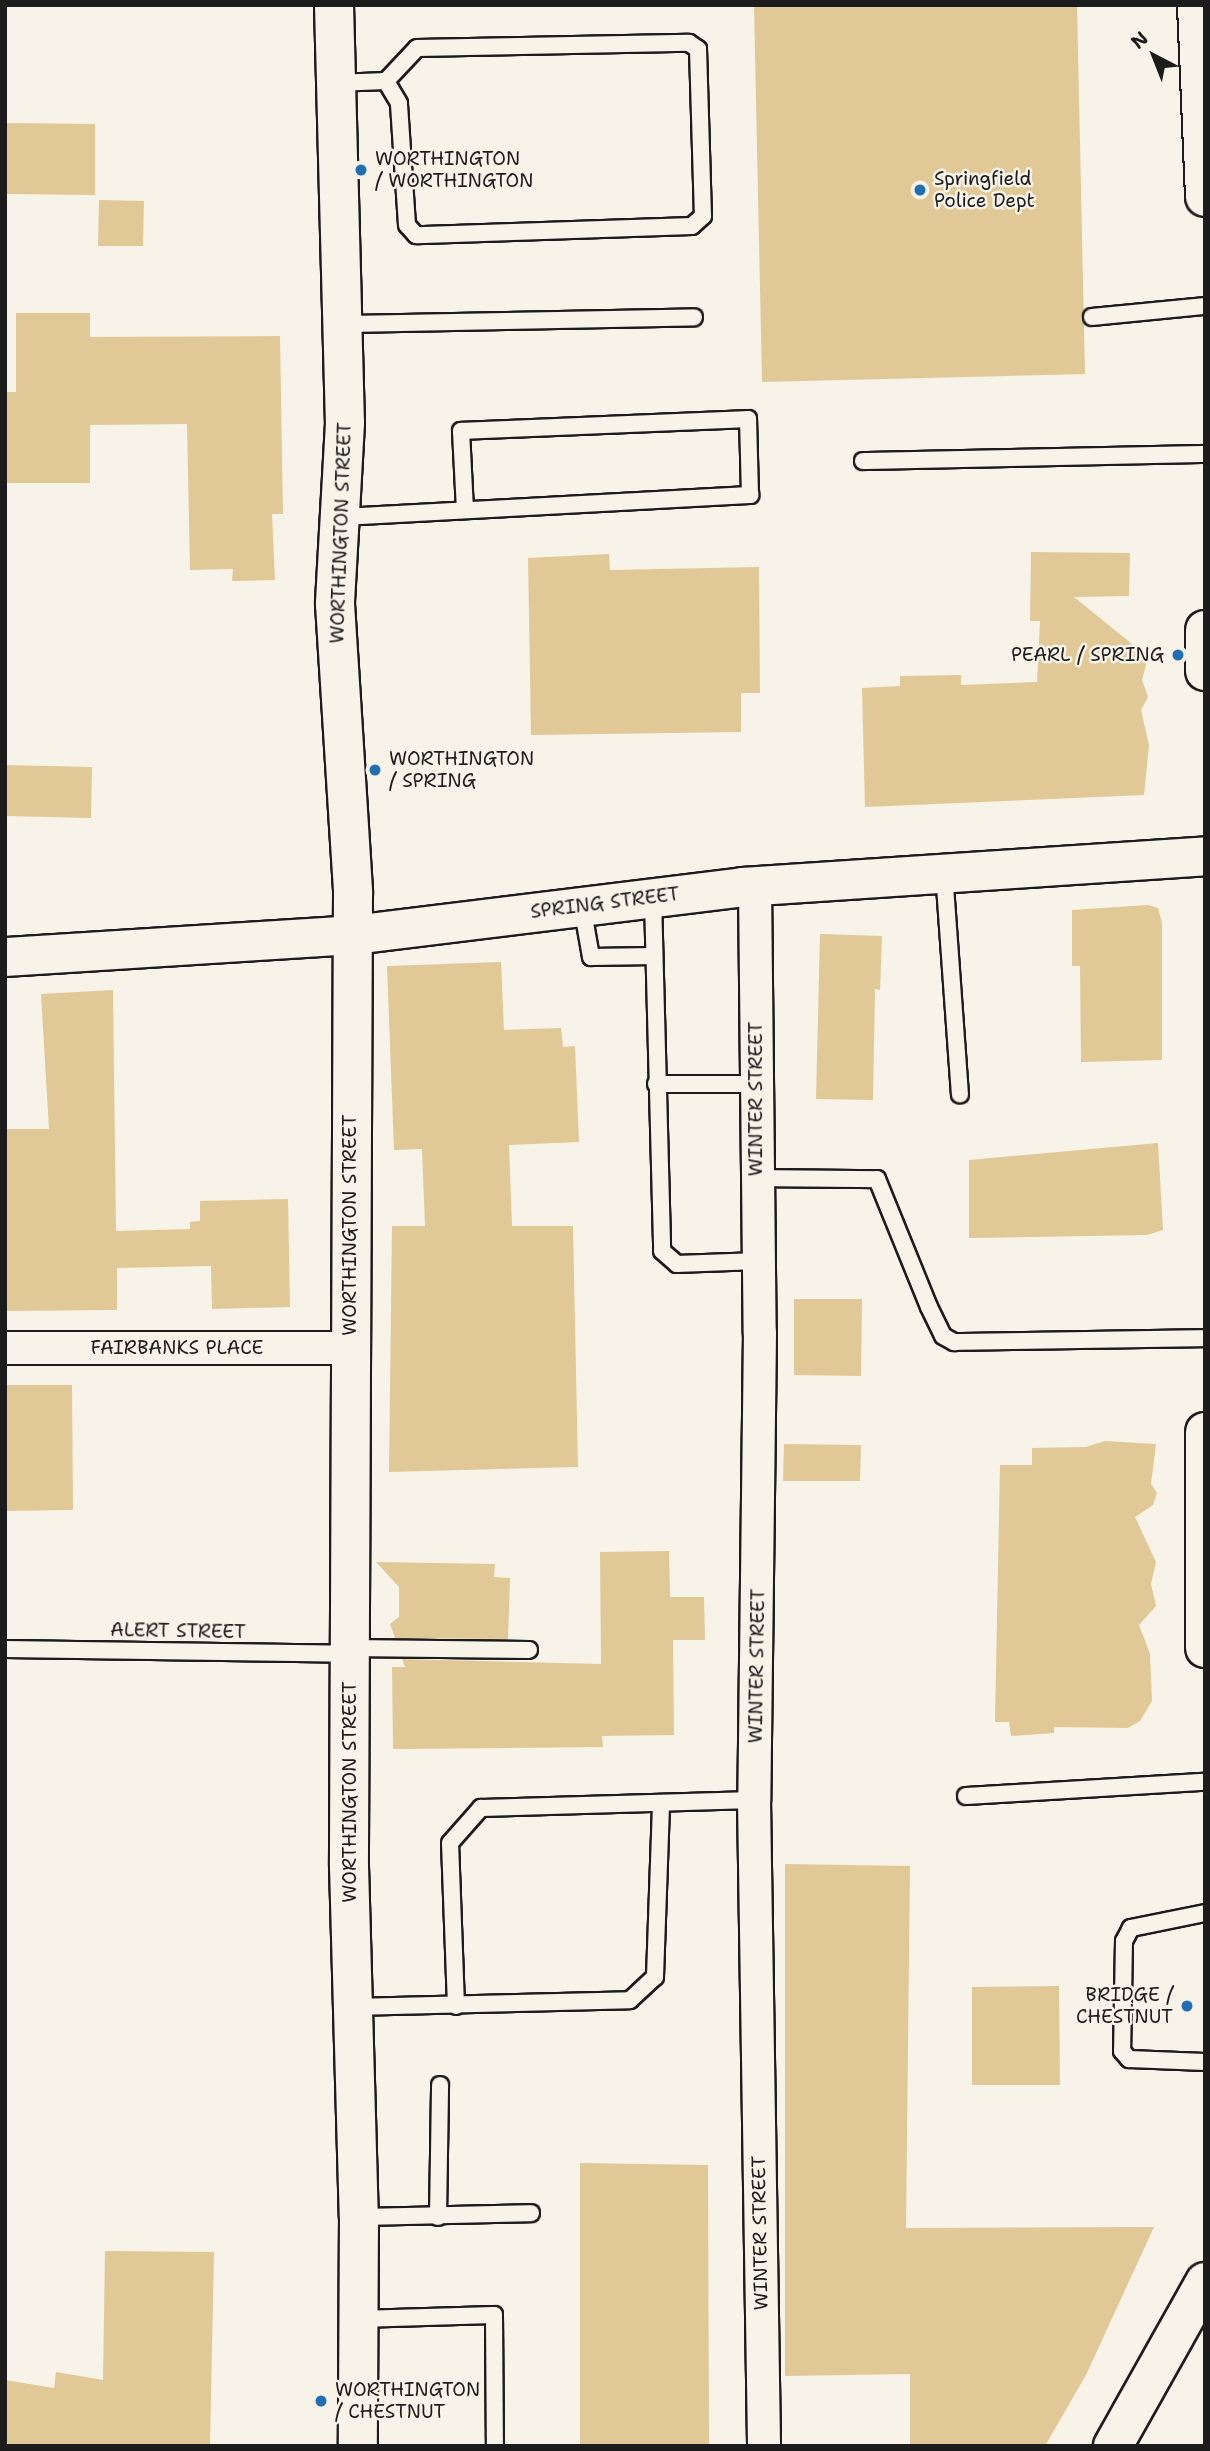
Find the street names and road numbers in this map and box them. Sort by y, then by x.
street label: WORTHINGTON STREET [326,422,356,644]
street label: SPRING STREET [529,883,681,923]
street label: WINTER STREET [745,1022,767,1176]
street label: WORTHINGTON STREET [339,1114,361,1336]
street label: FAIRBANKS PLACE [90,1337,264,1359]
street label: WINTER STREET [744,1588,770,1744]
street label: ALERT STREET [110,1618,246,1644]
street label: WORTHINGTON STREET [339,1681,361,1903]
street label: WINTER STREET [747,2155,773,2311]

